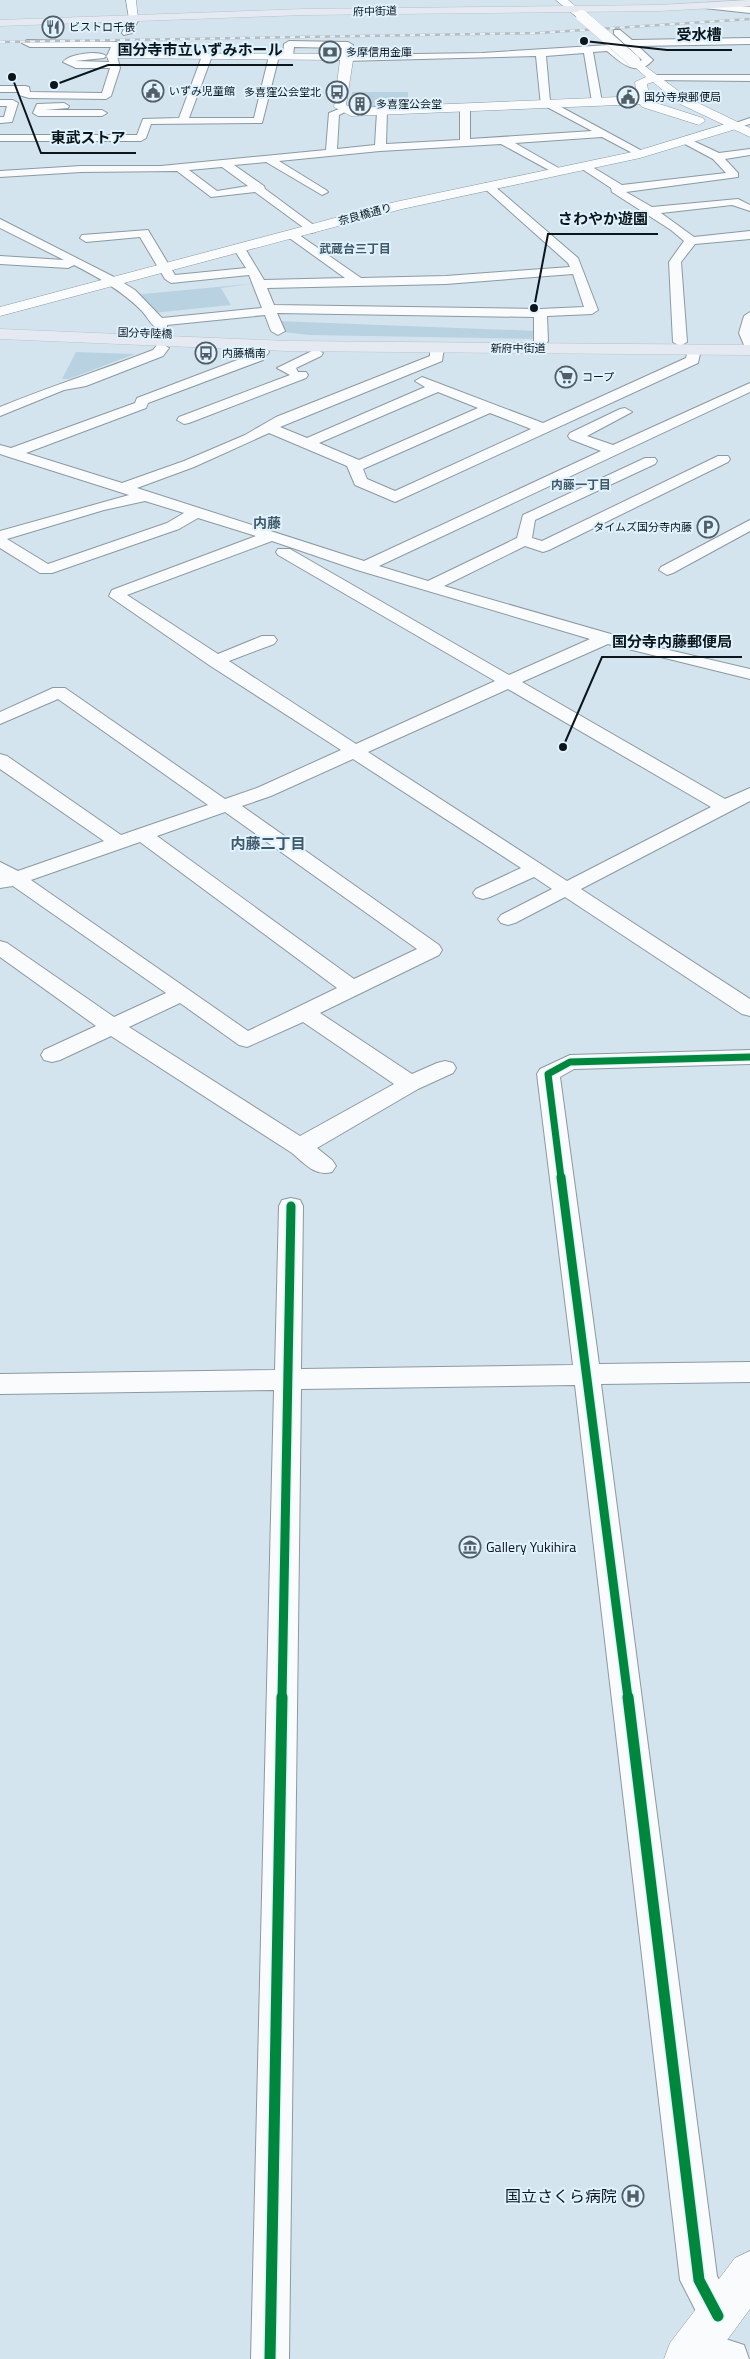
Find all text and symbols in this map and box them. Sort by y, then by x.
street label: 府中街道 [353,3,397,19]
restaurant icon: ビストロ千俵 [41,15,65,39]
place label: ビストロ千俵 [69,19,135,35]
callout: 受水槽 [667,20,732,50]
text: 受水槽 [676,23,722,46]
callout: 国分寺市立いずみホール [108,35,293,65]
text: 国分寺市立いずみホール [117,38,283,61]
bank icon: 多摩信用金庫 [318,40,342,64]
place label: 多摩信用金庫 [346,44,412,60]
public building icon: いずみ児童館 [141,79,165,103]
bus stop icon: 多喜窪公会堂北 [325,80,349,104]
place label: いずみ児童館 [169,83,235,99]
place label: 多喜窪公会堂北 [244,84,321,100]
public building icon: 国分寺泉郵便局 [616,85,640,109]
place label: 国分寺泉郵便局 [644,89,721,105]
building icon: 多喜窪公会堂 [348,92,372,116]
place label: 多喜窪公会堂 [376,96,442,112]
callout: 東武ストア [41,123,136,153]
text: 東武ストア [50,126,126,149]
street label: 奈良橋通り [336,199,394,229]
callout: さわやか遊園 [548,204,658,234]
text: さわやか遊園 [558,207,648,230]
district label: 武蔵台三丁目 [319,239,391,258]
street label: 国分寺陸橋 [117,324,173,342]
street label: 新府中街道 [491,340,546,356]
bus stop icon: 内藤橋南 [194,341,218,365]
place label: 内藤橋南 [222,345,266,361]
supermarket icon: コープ [554,365,578,389]
place label: コープ [582,369,614,385]
district label: 内藤一丁目 [551,475,611,494]
district label: 内藤 [253,512,281,533]
parking icon: タイムズ国分寺内藤 [696,515,720,539]
place label: タイムズ国分寺内藤 [593,519,692,535]
callout: 国分寺内藤郵便局 [602,627,742,657]
text: 国分寺内藤郵便局 [612,630,732,653]
district label: 内藤二丁目 [230,832,306,855]
museum icon: Gallery Yukihira [458,1535,482,1559]
place label: Gallery Yukihira [486,1536,576,1557]
place label: 国立さくら病院 [505,2184,617,2208]
hospital icon: 国立さくら病院 [621,2184,645,2208]

